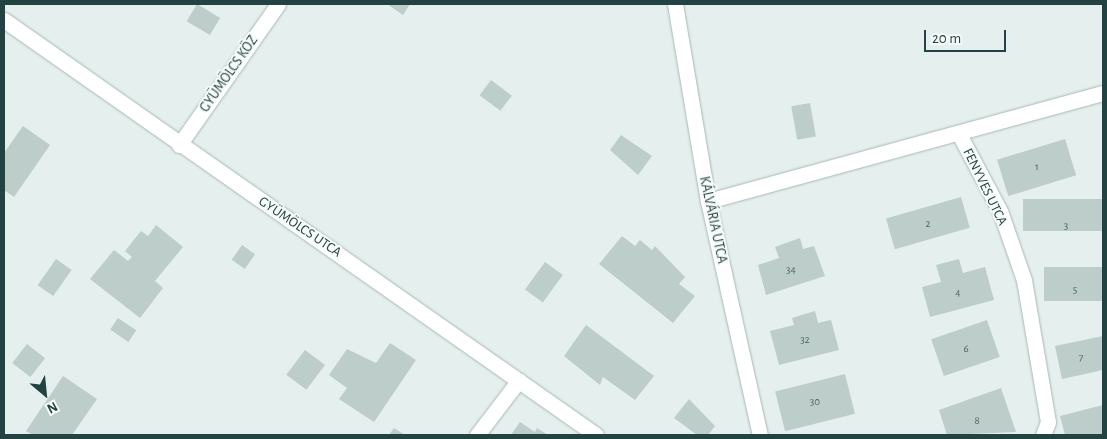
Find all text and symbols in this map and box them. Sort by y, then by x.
scale bar [927,20,1010,52]
text: 20 m [932,31,961,46]
street label: GYÜMÖLCS KÖZ [196,32,262,116]
street label: FENYVES UTCA [959,146,1011,228]
house number: 1 [1035,160,1039,174]
street label: KÁLVÁRIA UTCA [696,175,730,265]
street label: GYÜMÖLCS UTCA [255,193,345,261]
house number: 2 [925,217,931,231]
house number: 3 [1064,219,1068,233]
house number: 34 [786,263,796,277]
house number: 5 [1073,283,1077,297]
house number: 4 [955,286,961,300]
house number: 32 [800,333,810,347]
house number: 6 [963,342,969,356]
house number: 7 [1079,351,1083,365]
north arrow [20,369,70,419]
house number: 30 [810,395,820,409]
text: N [44,399,60,416]
house number: 8 [974,414,980,428]

